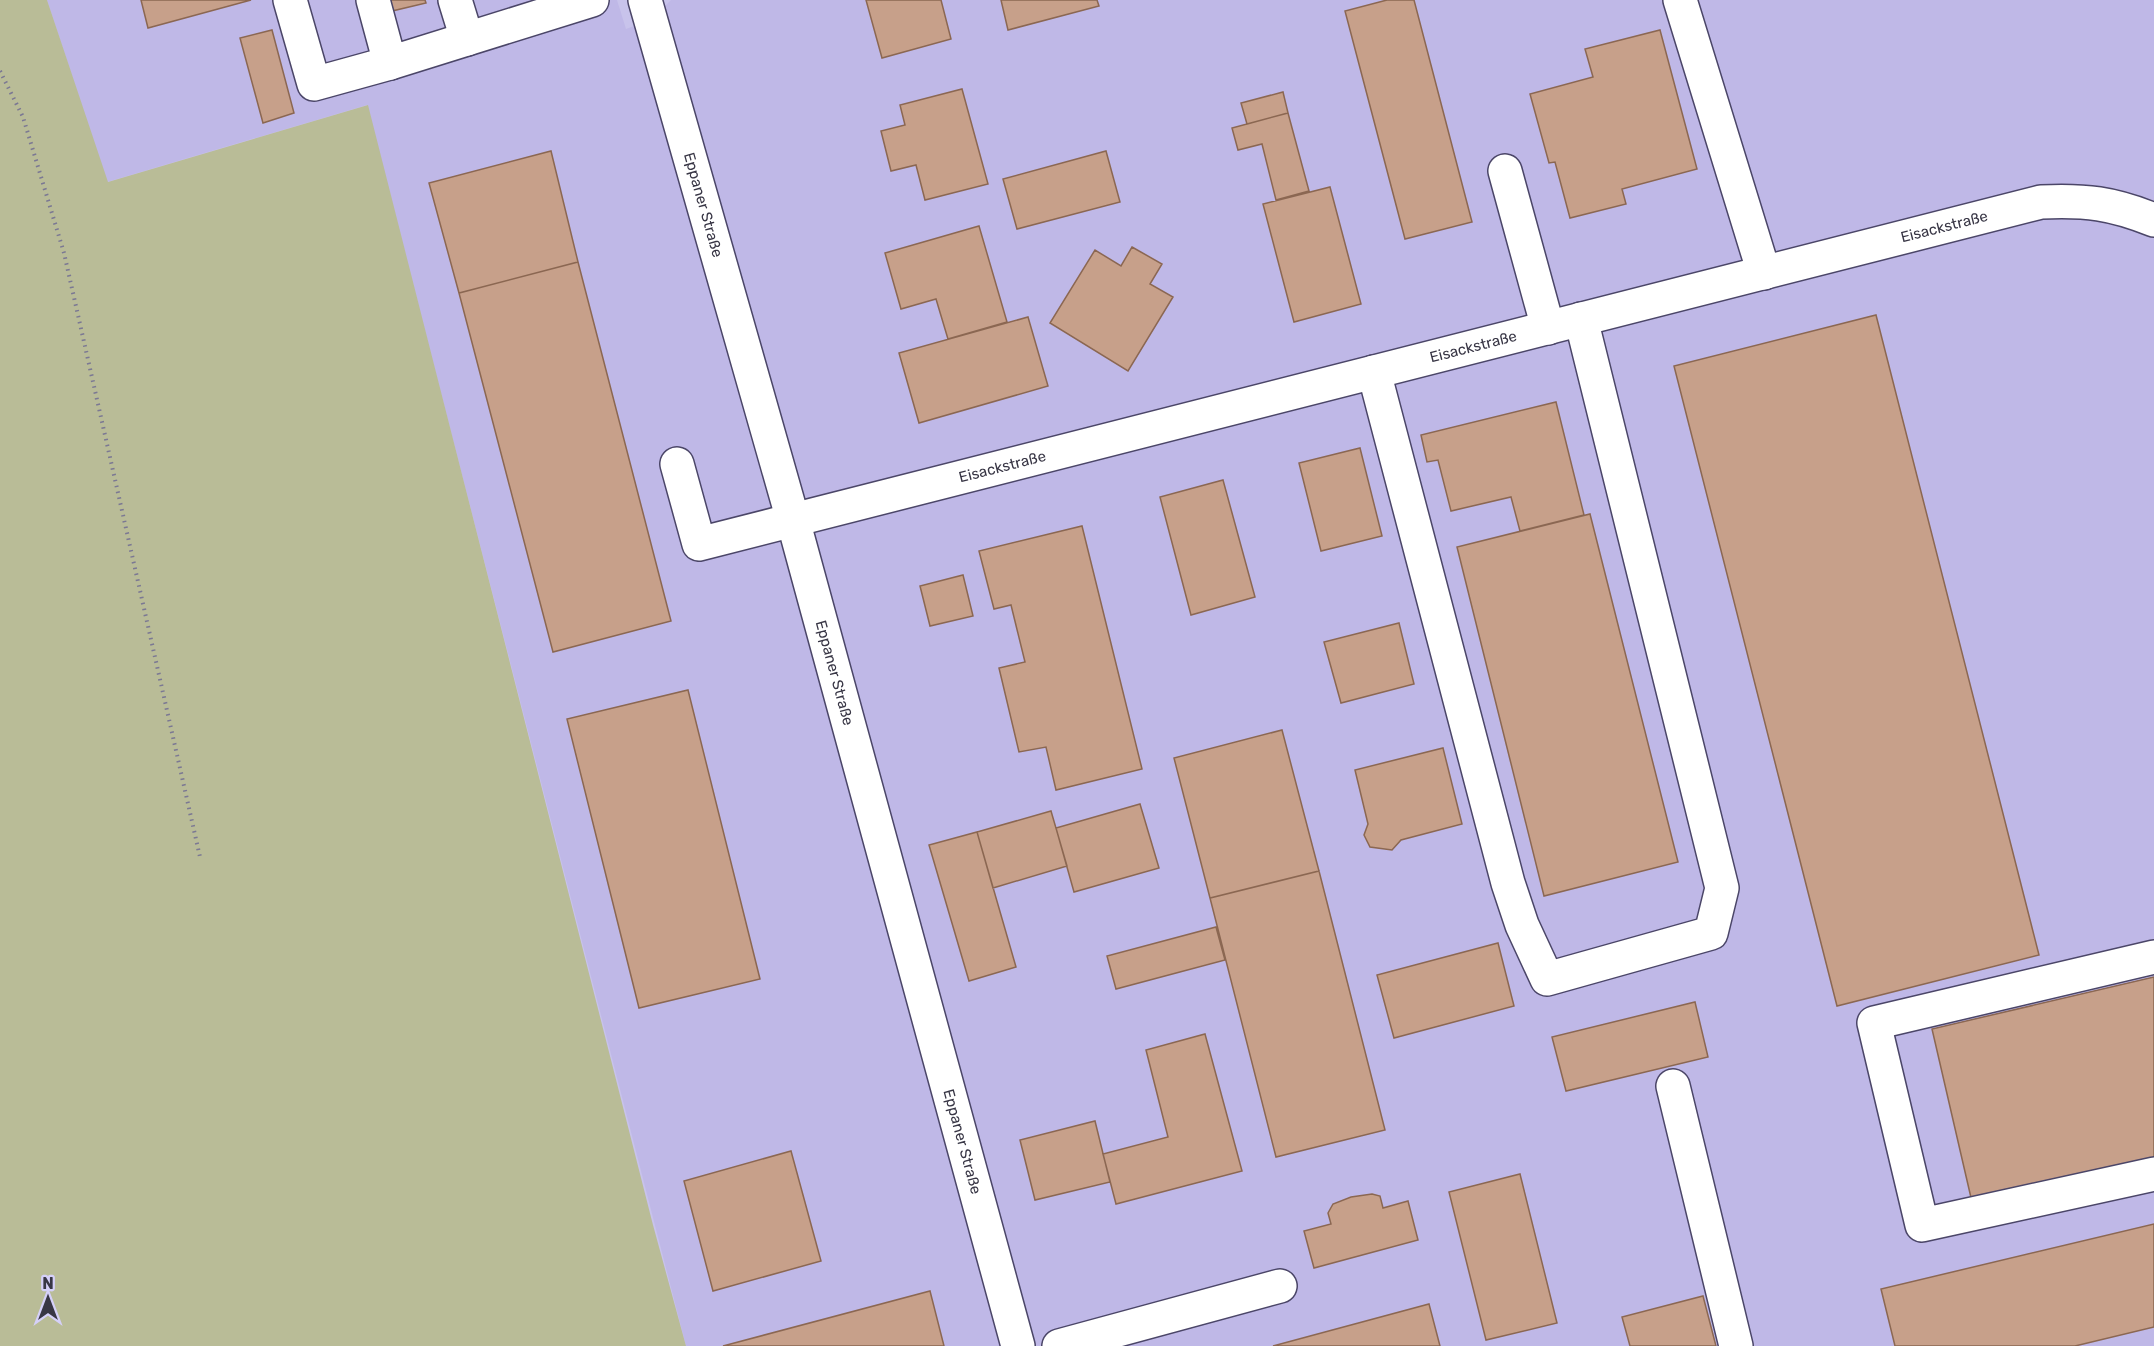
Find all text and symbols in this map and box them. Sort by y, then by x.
street label: Eppaner Straße [680,150,727,259]
street label: Eisackstraße [1899,207,1990,246]
street label: Eisackstraße [1428,327,1519,366]
street label: Eisackstraße [957,447,1048,486]
street label: Eppaner Straße [812,618,858,727]
street label: Eppaner Straße [939,1087,985,1196]
north arrow [18,1268,78,1328]
text: N [42,1274,54,1293]

